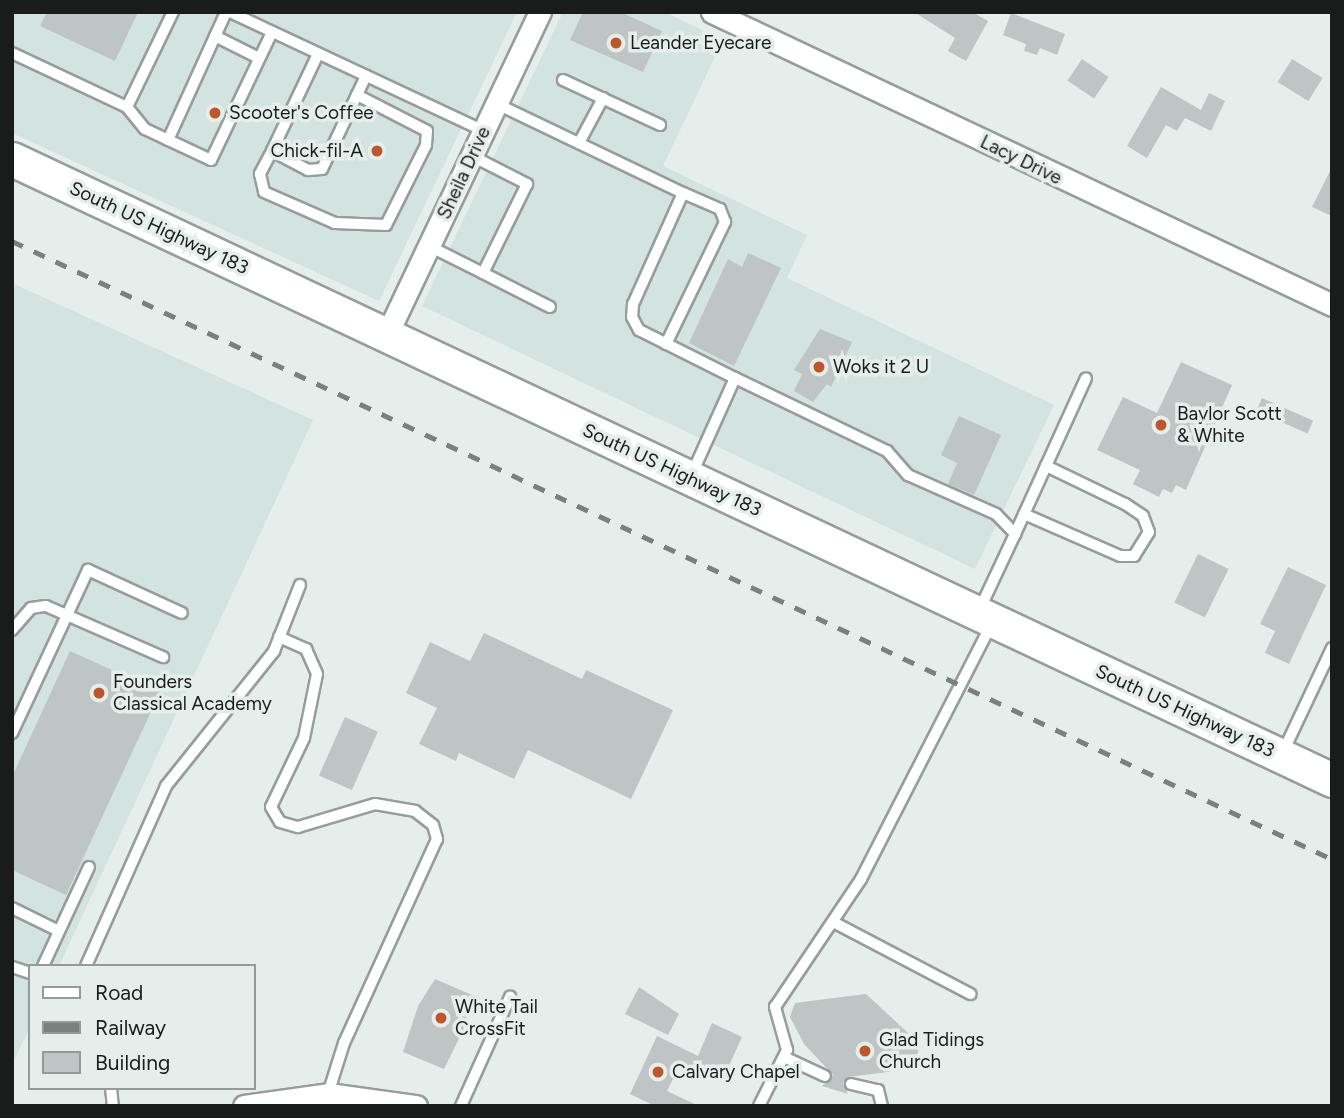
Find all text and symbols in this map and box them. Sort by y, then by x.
place label: Leander Eyecare [630,32,771,54]
marker: Leander Eyecare [608,35,624,51]
place label: Scooter's Coffee [229,102,374,124]
marker: Scooter's Coffee [207,105,223,121]
street label: Sheila Drive [433,123,495,223]
street label: Lacy Drive [976,130,1066,190]
place label: Chick-fil-A [270,140,363,162]
marker: Chick-fil-A [369,143,385,159]
street label: South US Highway 183 [66,177,252,279]
place label: Woks it 2 U [833,356,929,378]
marker: Woks it 2 U [811,359,827,375]
place label: Baylor Scott & White [1177,403,1282,447]
marker: Baylor Scott & White [1151,415,1171,435]
street label: South US Highway 183 [579,419,765,521]
street label: South US Highway 183 [1092,660,1278,762]
place label: Founders Classical Academy [113,671,272,715]
marker: Founders Classical Academy [91,685,107,701]
legend [28,964,256,1090]
text: Road [95,980,143,1005]
place label: White Tail CrossFit [455,996,538,1040]
marker: White Tail CrossFit [433,1010,449,1026]
text: Railway [95,1015,166,1040]
place label: Glad Tidings Church [879,1029,984,1073]
marker: Glad Tidings Church [857,1043,873,1059]
text: Building [95,1050,170,1075]
place label: Calvary Chapel [672,1061,800,1083]
marker: Calvary Chapel [650,1064,666,1080]

